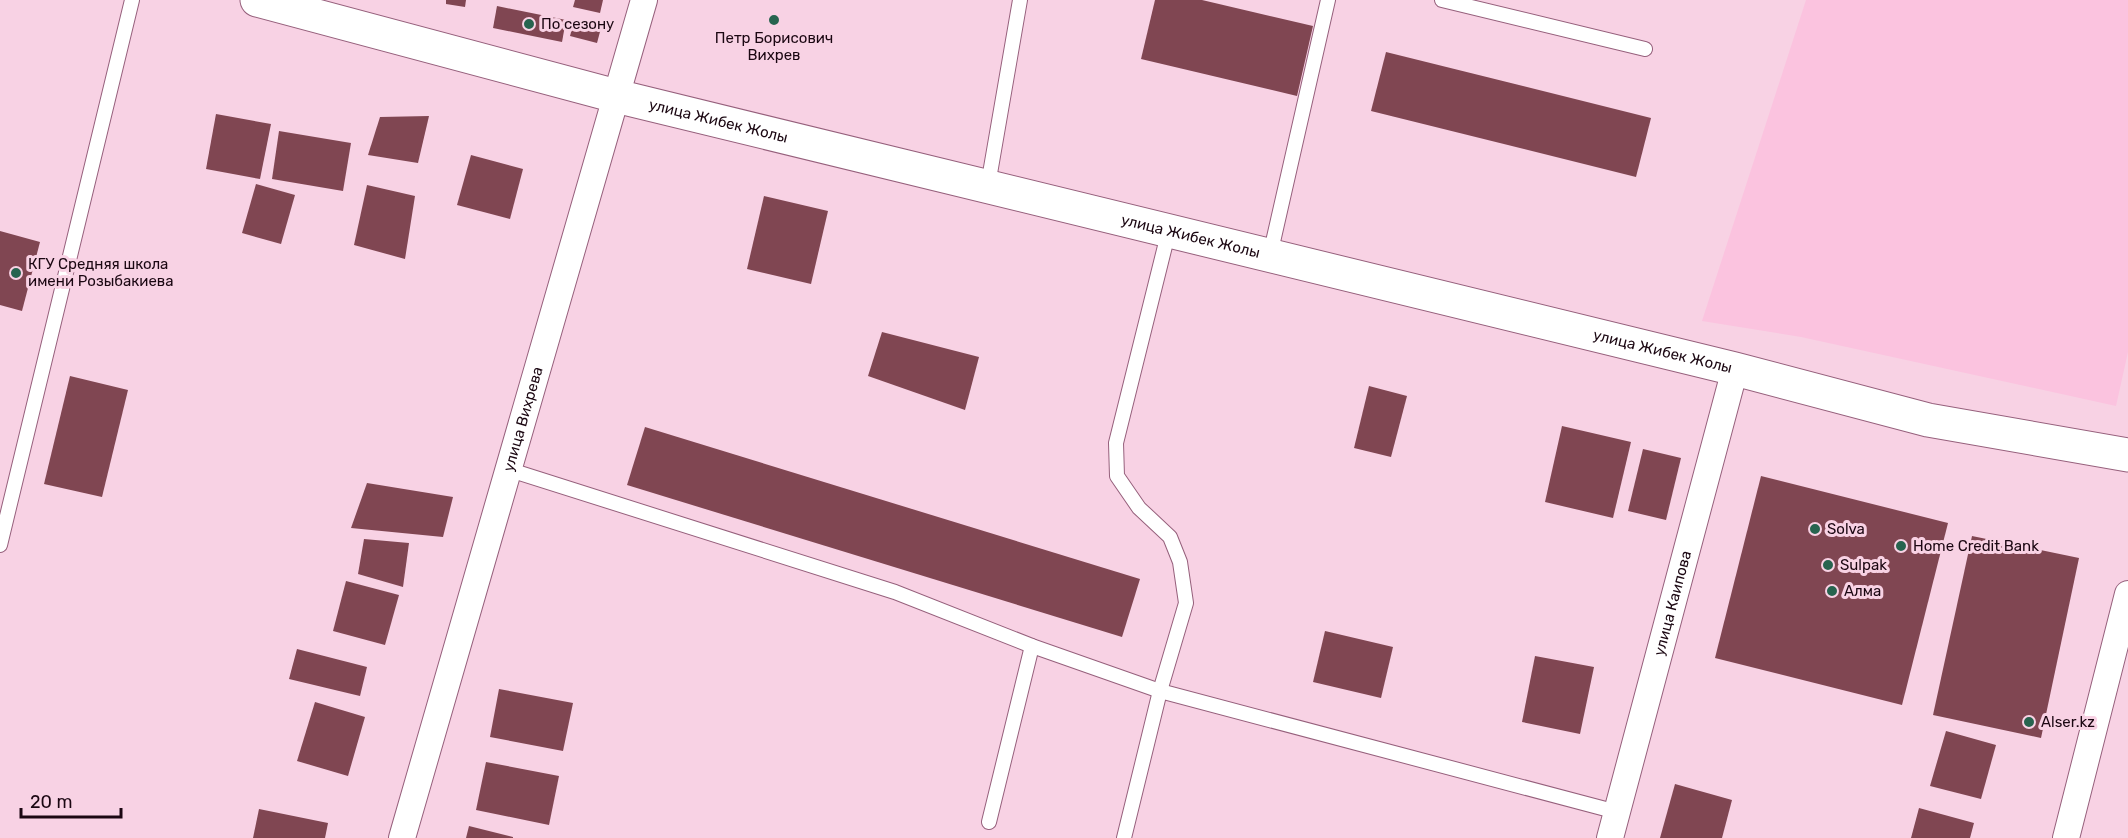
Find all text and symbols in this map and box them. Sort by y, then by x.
marker: Петр Борисович Вихрев [767,13,781,27]
place label: По сезону [541,15,614,33]
marker: По сезону [522,17,536,31]
place label: Петр Борисович Вихрев [715,29,833,64]
street label: улица Жибек Жолы [647,95,790,147]
street label: улица Жибек Жолы [1119,211,1262,262]
place label: КГУ Средняя школа имени Розыбакиева [28,255,174,290]
marker: КГУ Средняя школа имени Розыбакиева [9,266,23,280]
street label: улица Жибек Жолы [1591,326,1734,377]
street label: улица Вихрева [499,365,547,474]
place label: Solva [1827,520,1865,538]
marker: Solva [1808,522,1822,536]
place label: Home Credit Bank [1913,537,2039,555]
marker: Home Credit Bank [1894,539,1908,553]
street label: улица Каипова [1650,549,1695,658]
place label: Sulpak [1840,556,1887,574]
marker: Sulpak [1821,558,1835,572]
place label: Алма [1844,582,1881,600]
marker: Алма [1825,584,1839,598]
place label: Alser.kz [2041,713,2095,731]
marker: Alser.kz [2022,715,2036,729]
scale bar [21,781,122,819]
text: 20 m [30,791,72,813]

